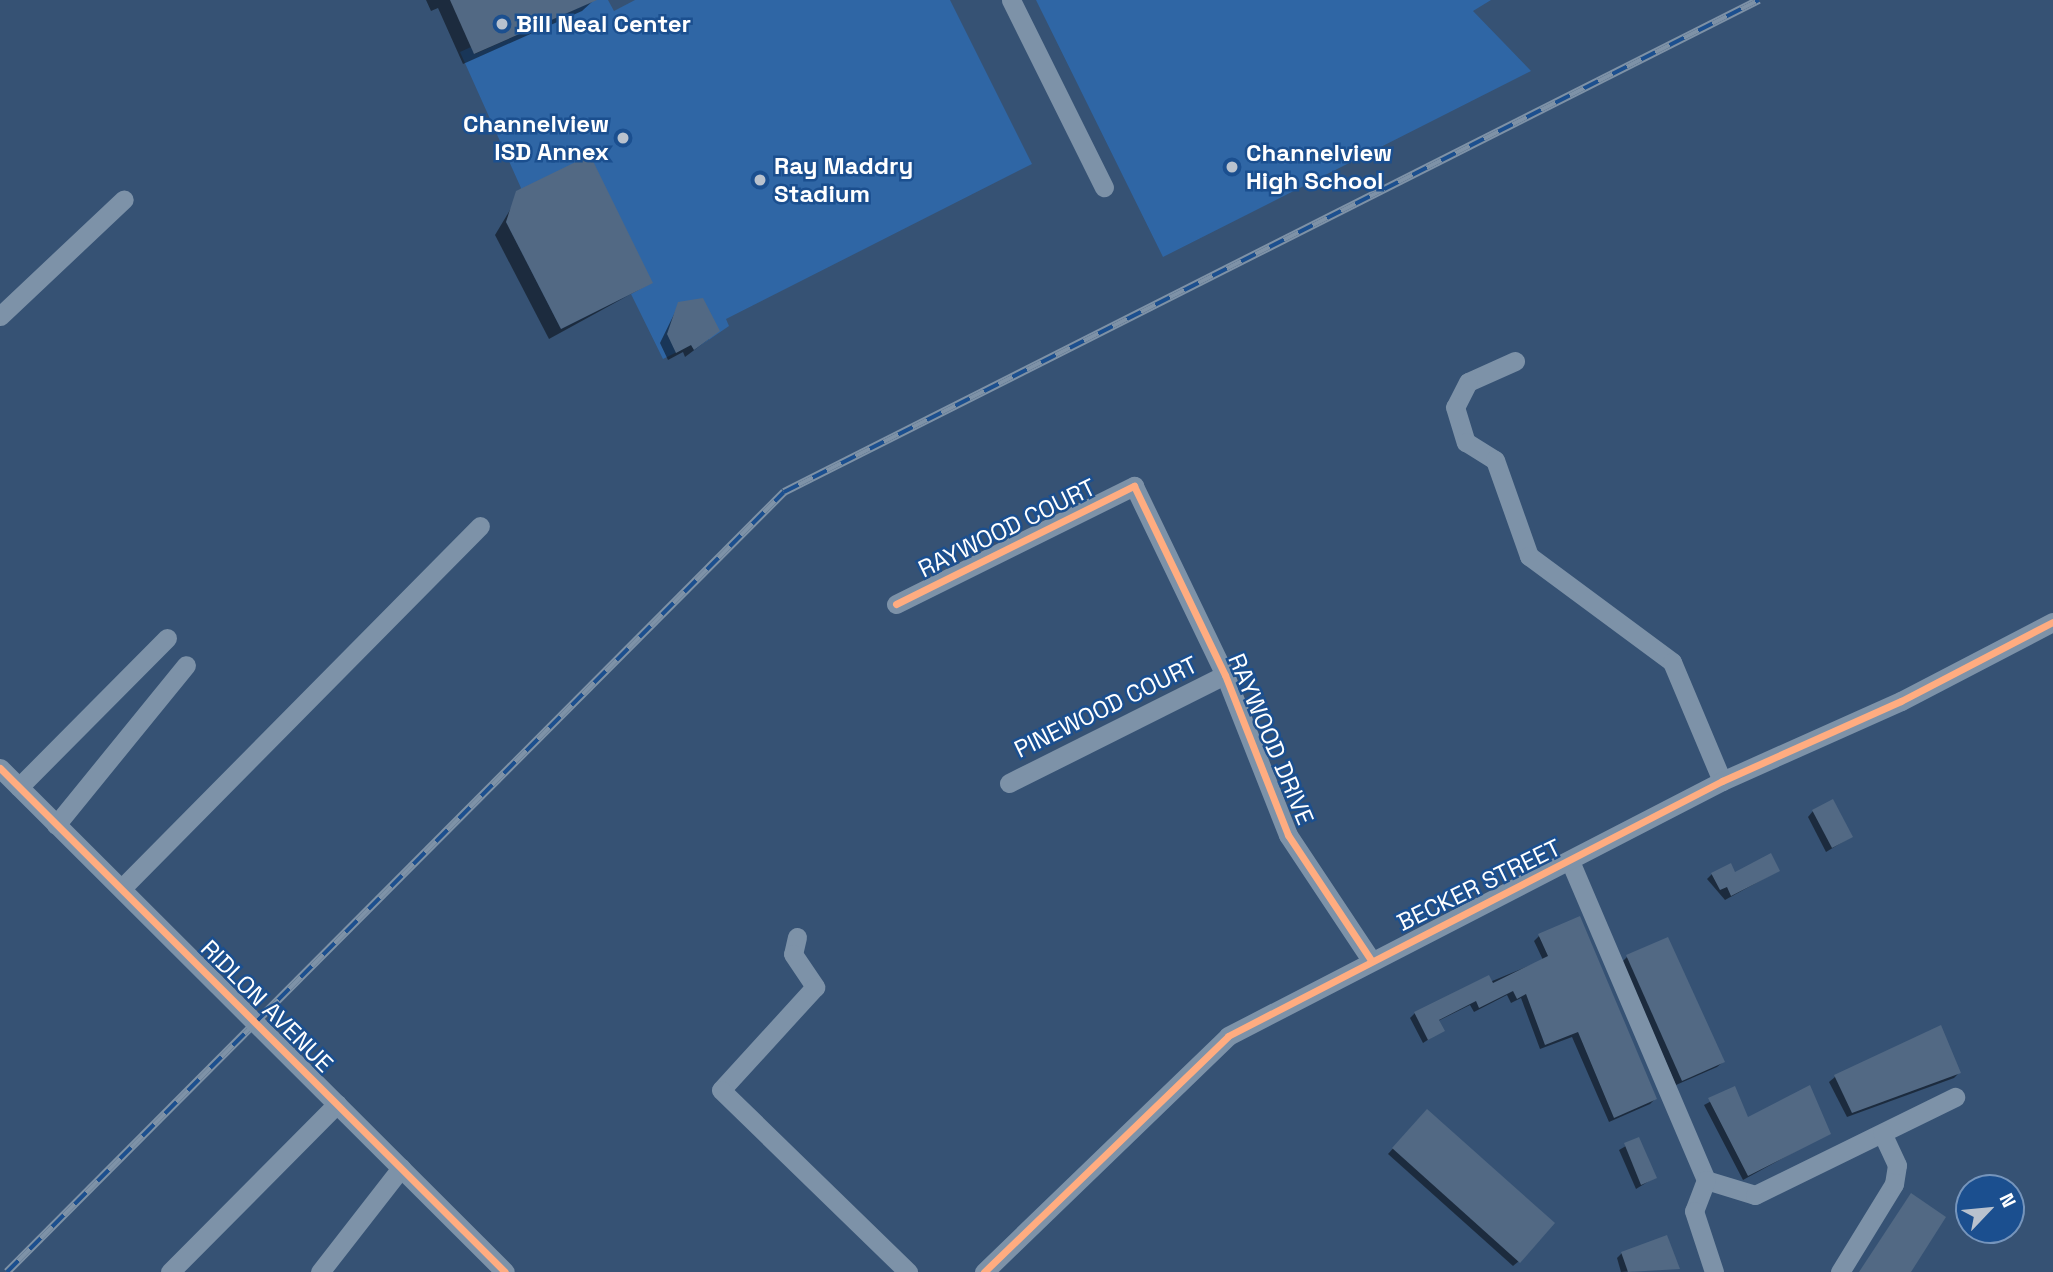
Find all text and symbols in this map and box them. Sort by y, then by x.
place label: Bill Neal Center [516,10,691,38]
marker: Bill Neal Center [494,16,510,32]
place label: Channelview ISD Annex [463,110,609,166]
marker: Channelview ISD Annex [615,130,631,146]
place label: Channelview High School [1246,139,1392,195]
place label: Ray Maddry Stadium [774,152,913,208]
marker: Channelview High School [1224,159,1240,175]
marker: Ray Maddry Stadium [752,172,768,188]
street label: RAYWOOD COURT [914,473,1100,583]
street label: RAYWOOD DRIVE [1222,649,1320,829]
street label: PINEWOOD COURT [1010,650,1202,764]
street label: BECKER STREET [1392,833,1566,937]
street label: RIDLON AVENUE [195,934,339,1078]
north arrow [1955,1174,2025,1244]
text: N [1993,1189,2022,1212]

